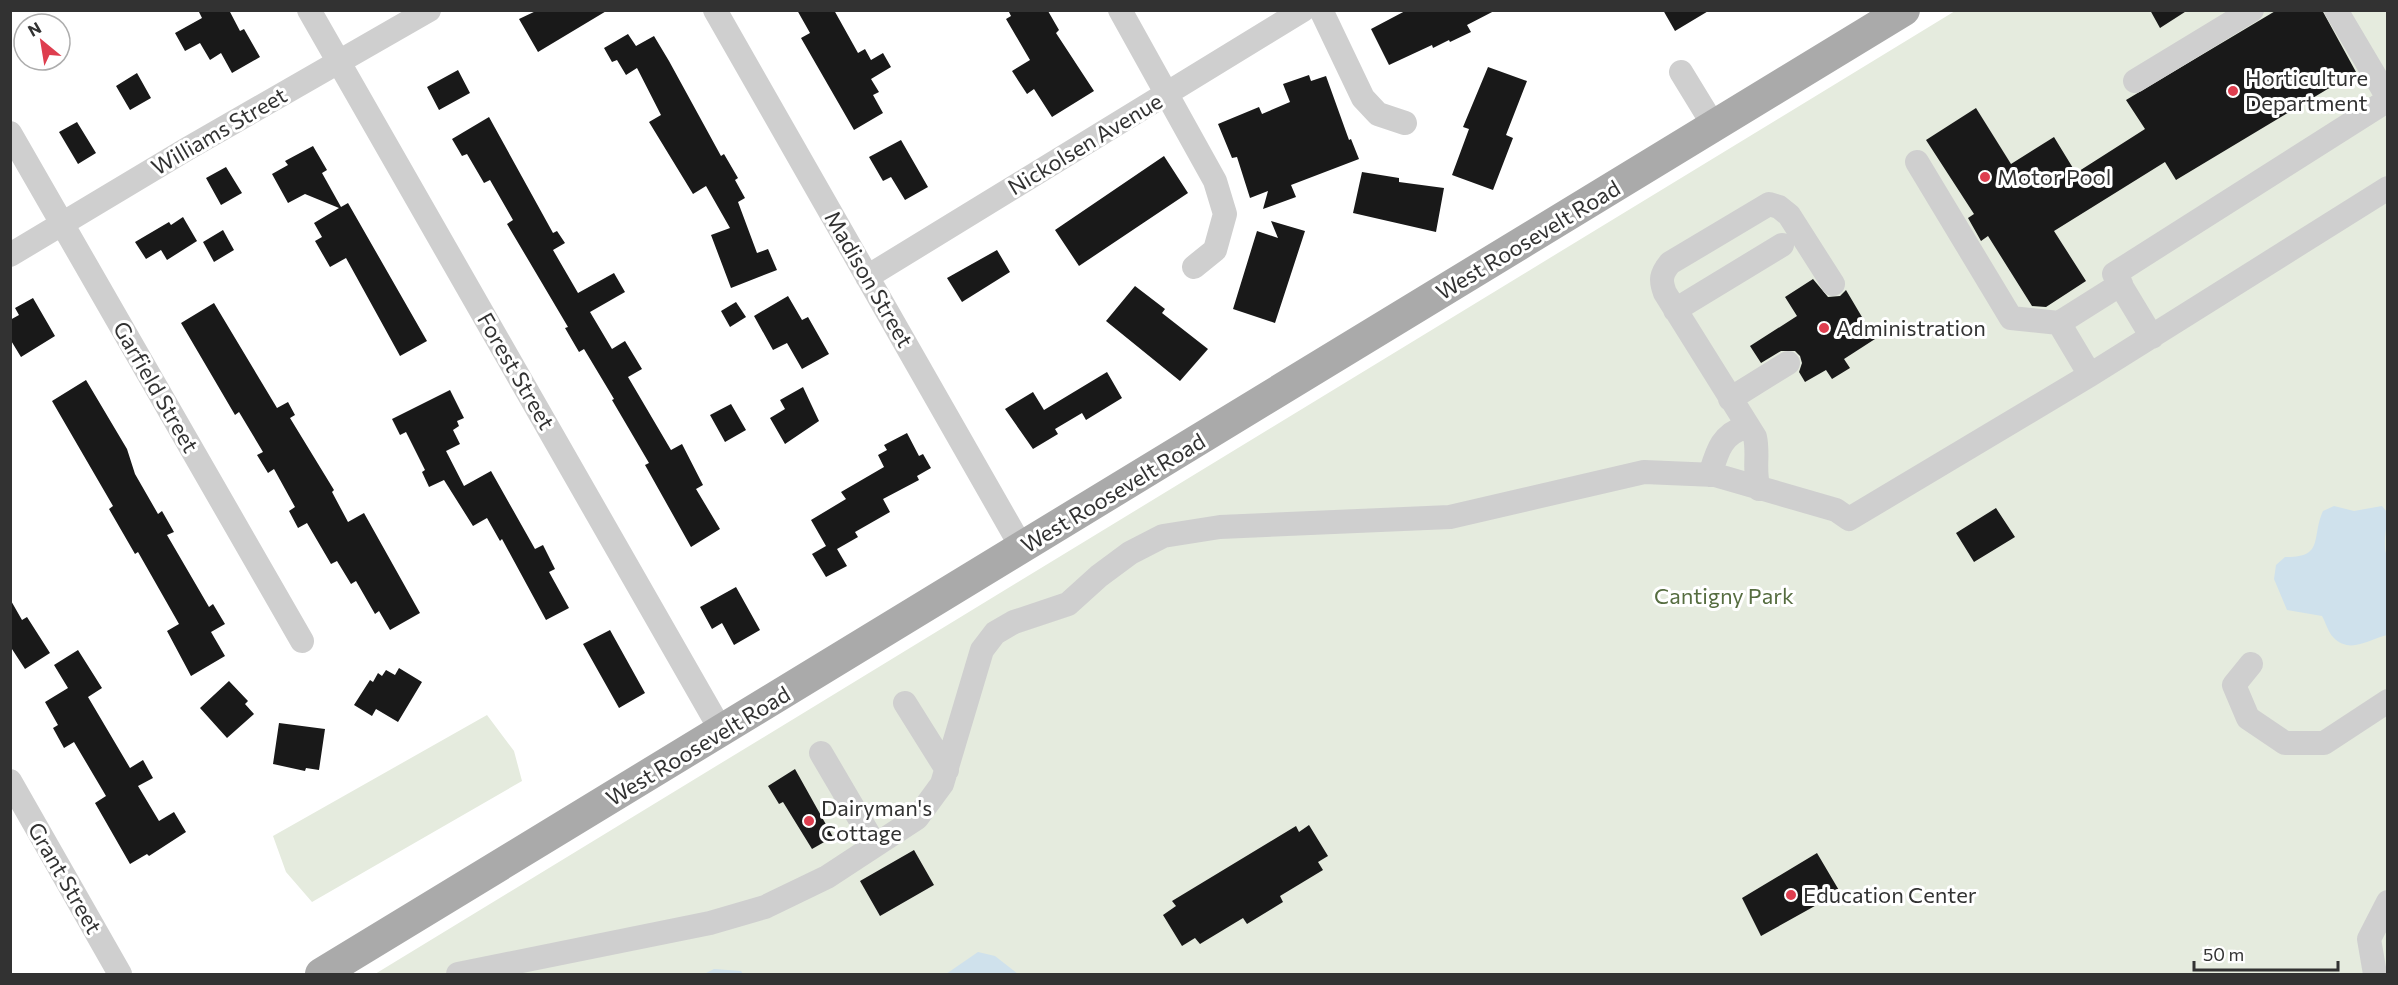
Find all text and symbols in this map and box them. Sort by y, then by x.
north arrow [12,12,72,72]
text: N [24,17,44,40]
place label: Horticulture Department [2245,64,2368,116]
street label: Williams Street [146,81,291,180]
marker: Horticulture Department [2226,84,2240,98]
street label: Nickolsen Avenue [1003,87,1167,200]
place label: Motor Pool [1997,163,2111,190]
marker: Motor Pool [1978,170,1992,184]
street label: West Roosevelt Road [1431,174,1625,305]
street label: Madison Street [820,206,919,352]
street label: Forest Street [472,307,561,434]
place label: Administration [1836,314,1986,341]
street label: Garfield Street [108,316,205,457]
marker: Administration [1817,321,1831,335]
street label: West Roosevelt Road [1016,427,1210,558]
park label: Cantigny Park [1654,582,1794,609]
street label: West Roosevelt Road [601,680,795,811]
place label: Dairyman's Cottage [821,794,932,846]
marker: Dairyman's Cottage [802,814,816,828]
street label: Grant Street [23,817,108,938]
place label: Education Center [1803,881,1977,908]
marker: Education Center [1784,888,1798,902]
scale bar [2194,934,2338,972]
text: 50 m [2203,943,2244,965]

